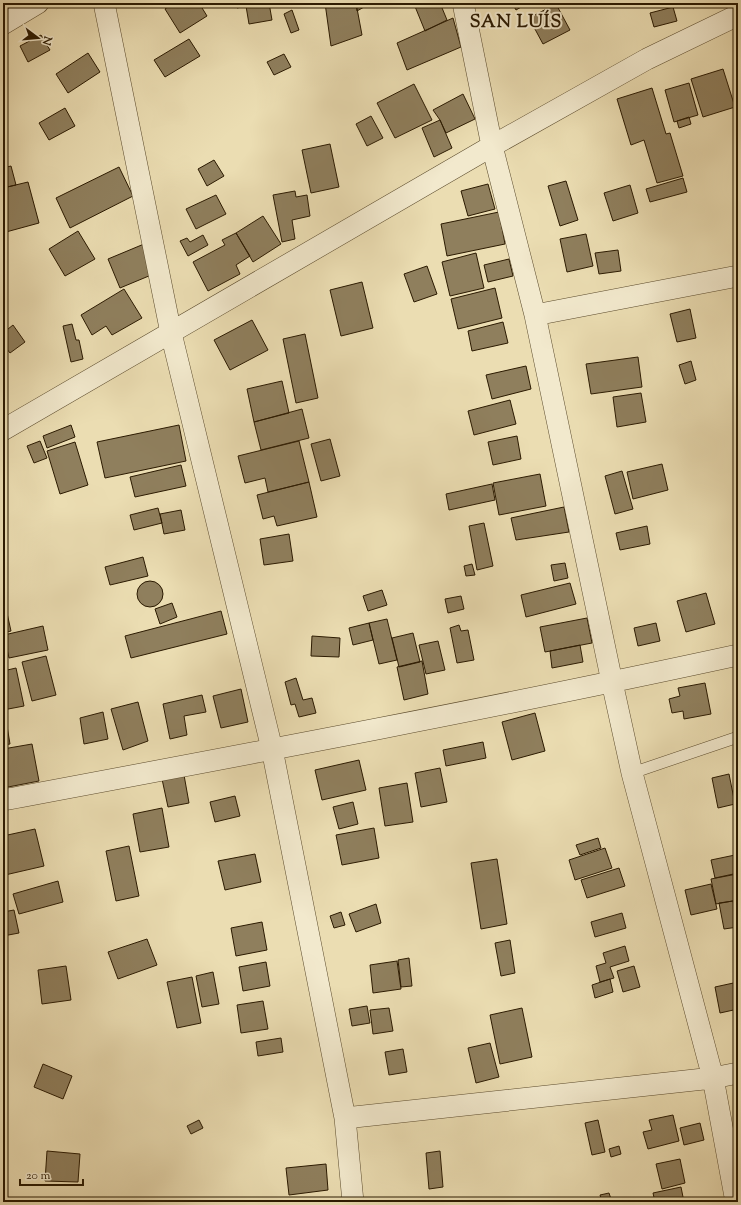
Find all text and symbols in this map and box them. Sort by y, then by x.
district label: SAN LUÍS [470,9,562,36]
north arrow [18,18,58,58]
text: N [38,33,56,47]
scale bar [20,1161,83,1187]
text: 20 m [26,1167,51,1185]

